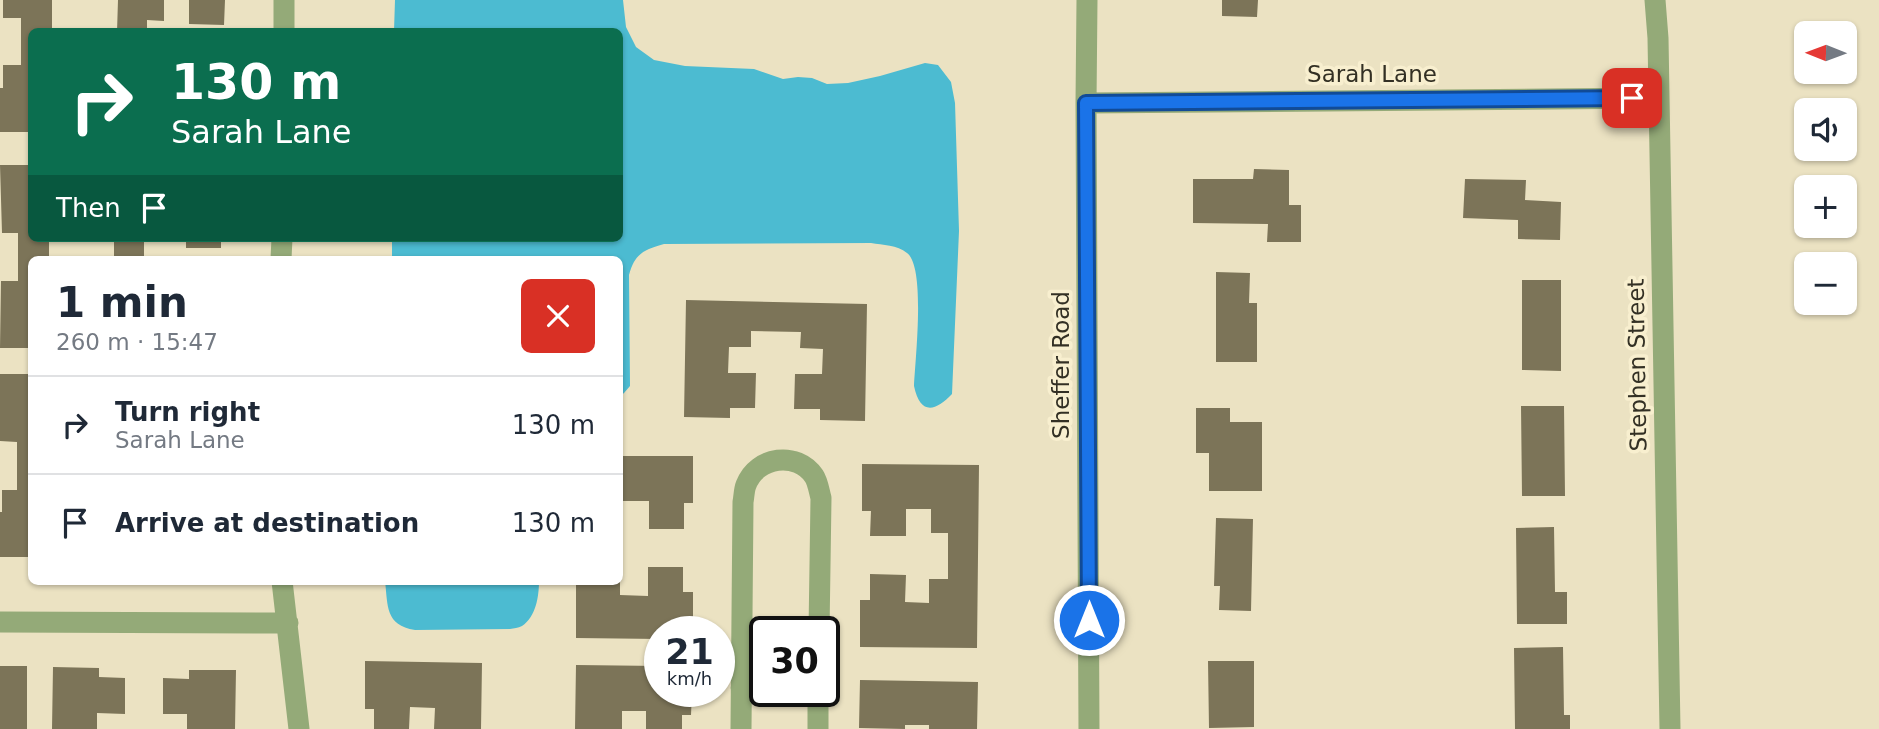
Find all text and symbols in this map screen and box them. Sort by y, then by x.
north arrow [1794,21,1857,84]
map controls [1794,21,1857,315]
text: 130 m [171,54,341,111]
icon: right [56,56,147,147]
street label: Sarah Lane [1307,61,1437,87]
pin [1602,68,1662,128]
icon: arrive [1613,79,1651,117]
button: sound [1794,98,1857,161]
text: Sarah Lane [171,113,352,151]
button: + [1794,175,1857,238]
icon: arrive [135,189,173,227]
text: Then [56,193,121,223]
button: − [1794,252,1857,315]
text: 1 min [56,278,188,327]
street label: Stephen Street [1622,278,1652,452]
button: close [521,279,595,353]
street label: Sheffer Road [1048,291,1074,439]
text: 260 m · 15:47 [56,329,218,355]
text: Turn right [115,397,260,427]
icon: right [56,406,94,444]
text: 130 m [512,410,595,440]
text: Sarah Lane [115,427,245,453]
icon: arrive [56,504,94,542]
text: Arrive at destination [115,508,419,538]
text: 130 m [512,508,595,538]
position arrow [1052,583,1126,657]
speed limit sign: 30 [749,616,840,707]
text: 21 [665,632,714,672]
text: km/h [667,668,712,689]

